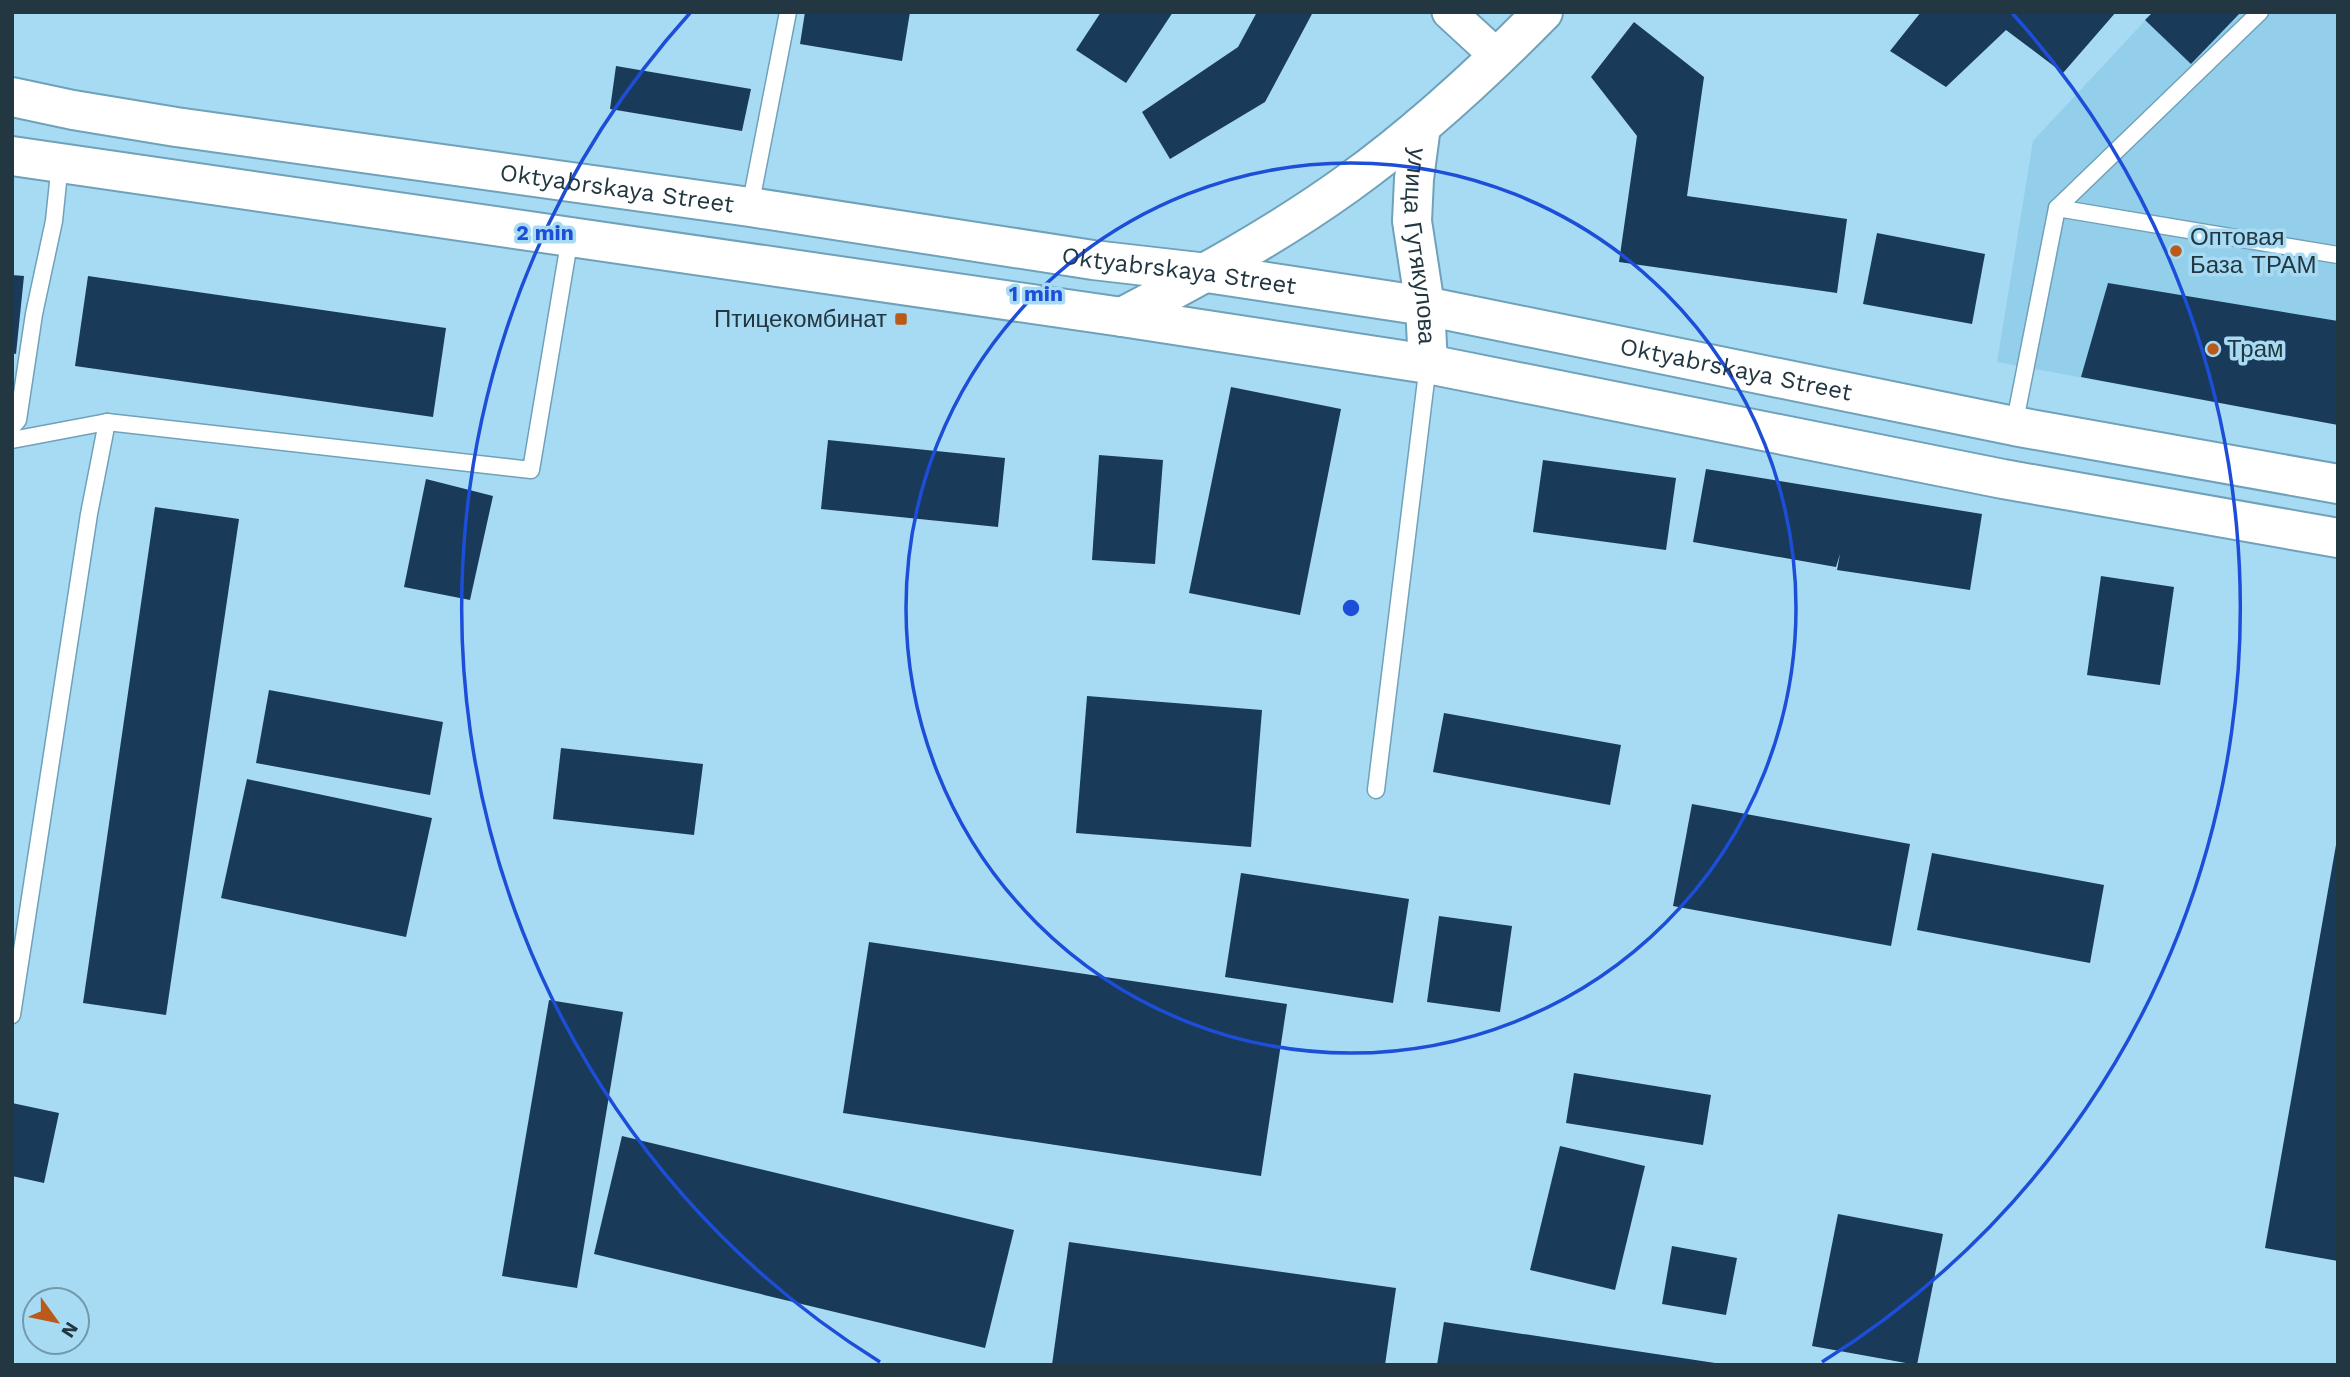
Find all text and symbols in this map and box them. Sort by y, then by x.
street label: улица Гутякулова [1398,146,1441,345]
street label: Oktyabrskaya Street [498,158,736,219]
text: 2 min [516,220,574,245]
place label: Оптовая База ТРАМ [2190,223,2316,279]
street label: Oktyabrskaya Street [1060,241,1298,300]
marker: Оптовая База ТРАМ [2168,243,2184,259]
text: 1 min [1009,281,1063,306]
place label: Птицекомбинат [714,305,887,333]
marker: Птицекомбинат [893,311,909,327]
street label: Oktyabrskaya Street [1618,332,1854,407]
place label: Трам [2227,335,2284,363]
marker: Трам [2205,341,2221,357]
centre of rings [1339,596,1363,620]
north arrow [21,1286,91,1356]
text: N [56,1318,83,1342]

